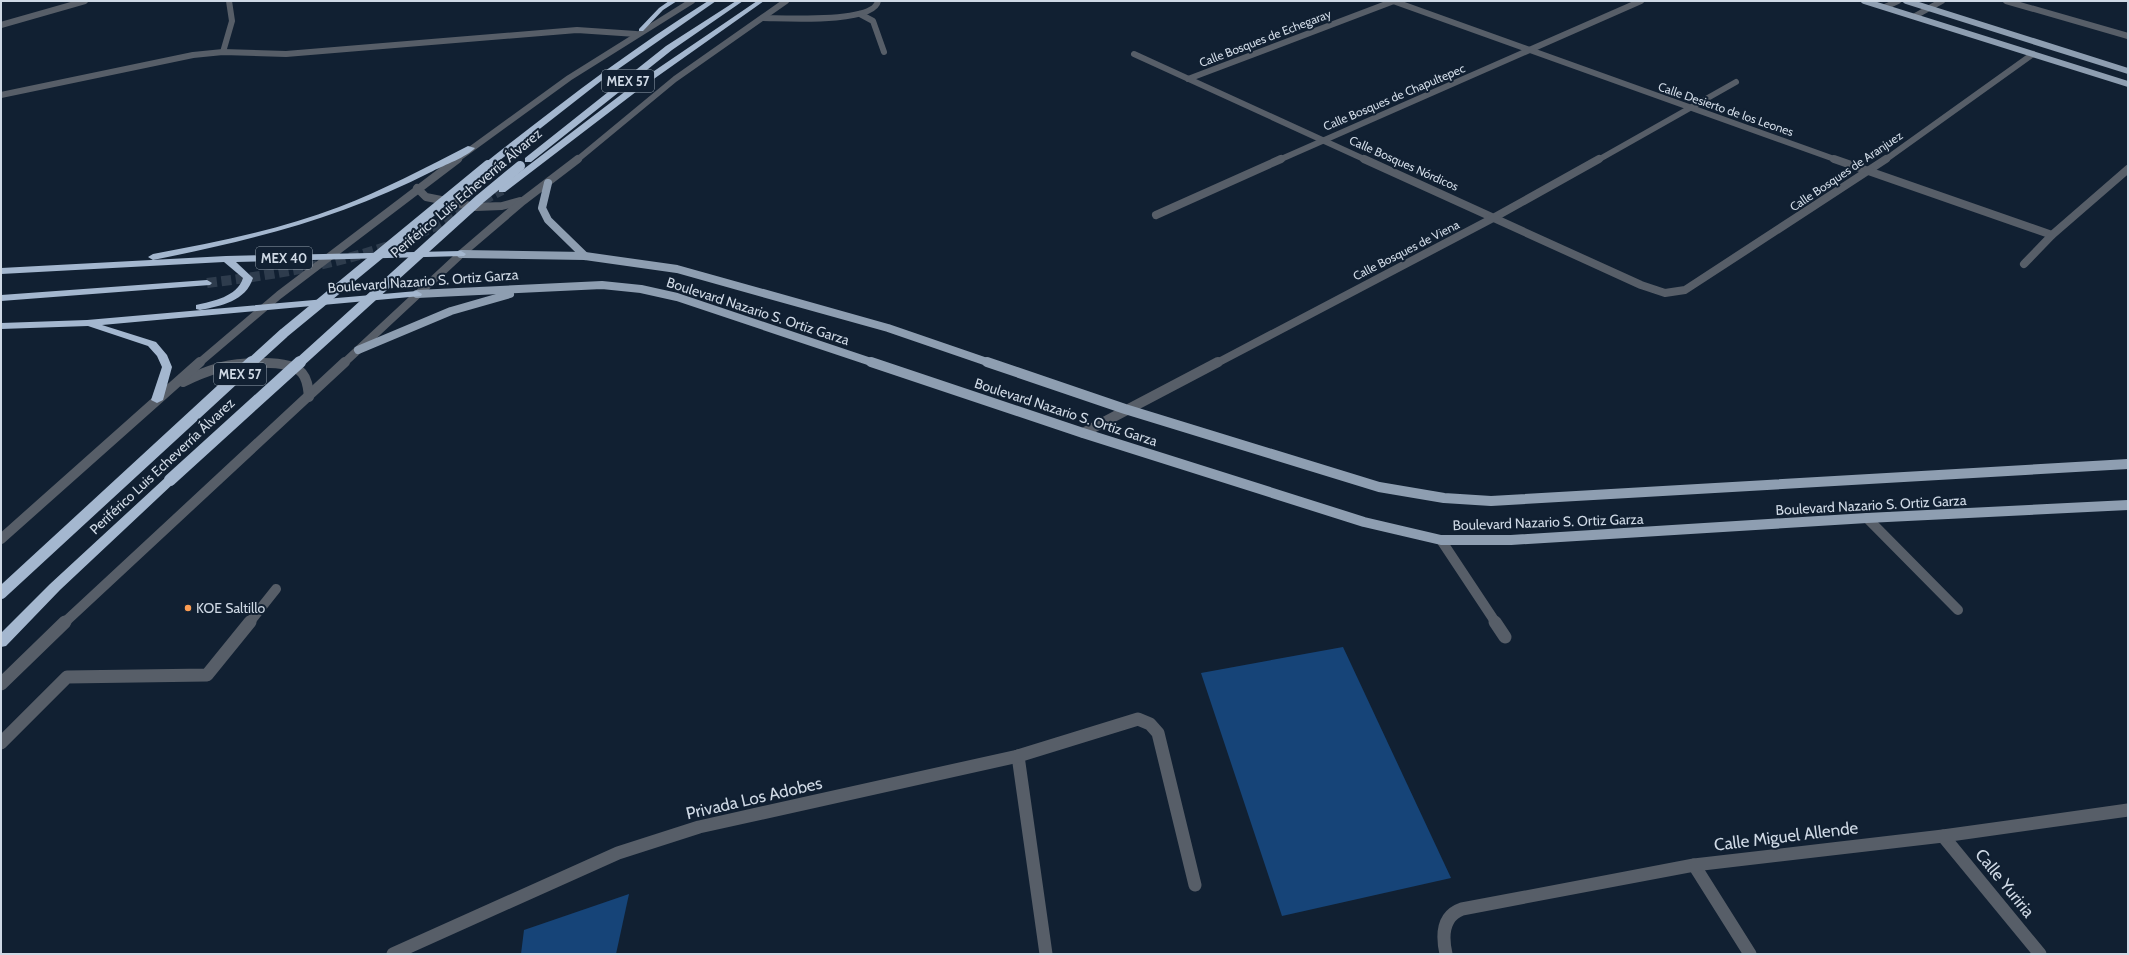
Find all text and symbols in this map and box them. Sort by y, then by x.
street label: Calle Bosques de Echegaray [1197,6,1333,70]
street label: Calle Bosques de Chapultepec [1321,60,1468,134]
road number: MEX 57 [602,70,654,92]
street label: Calle Desierto de los Leones [1656,79,1796,139]
street label: Periférico Luis Echeverría Álvarez [387,124,546,262]
street label: Calle Bosques de Aranjuez [1787,127,1906,214]
street label: Calle Bosques Nórdicos [1347,132,1461,194]
street label: Calle Bosques de Viena [1350,217,1462,283]
road number: MEX 40 [256,247,312,269]
street label: Boulevard Nazario S. Ortiz Garza [327,265,519,297]
street label: Boulevard Nazario S. Ortiz Garza [664,273,852,349]
road number: MEX 57 [214,363,266,385]
street label: Boulevard Nazario S. Ortiz Garza [972,374,1160,450]
street label: Periférico Luis Echeverría Álvarez [86,394,239,538]
street label: Boulevard Nazario S. Ortiz Garza [1775,491,1967,519]
street label: Boulevard Nazario S. Ortiz Garza [1452,510,1644,534]
place label: KOE Saltillo [196,599,266,617]
marker: KOE Saltillo [183,603,193,613]
street label: Privada Los Adobes [684,773,824,823]
street label: Calle Miguel Allende [1713,817,1859,855]
street label: Calle Yuriria [1971,845,2039,922]

